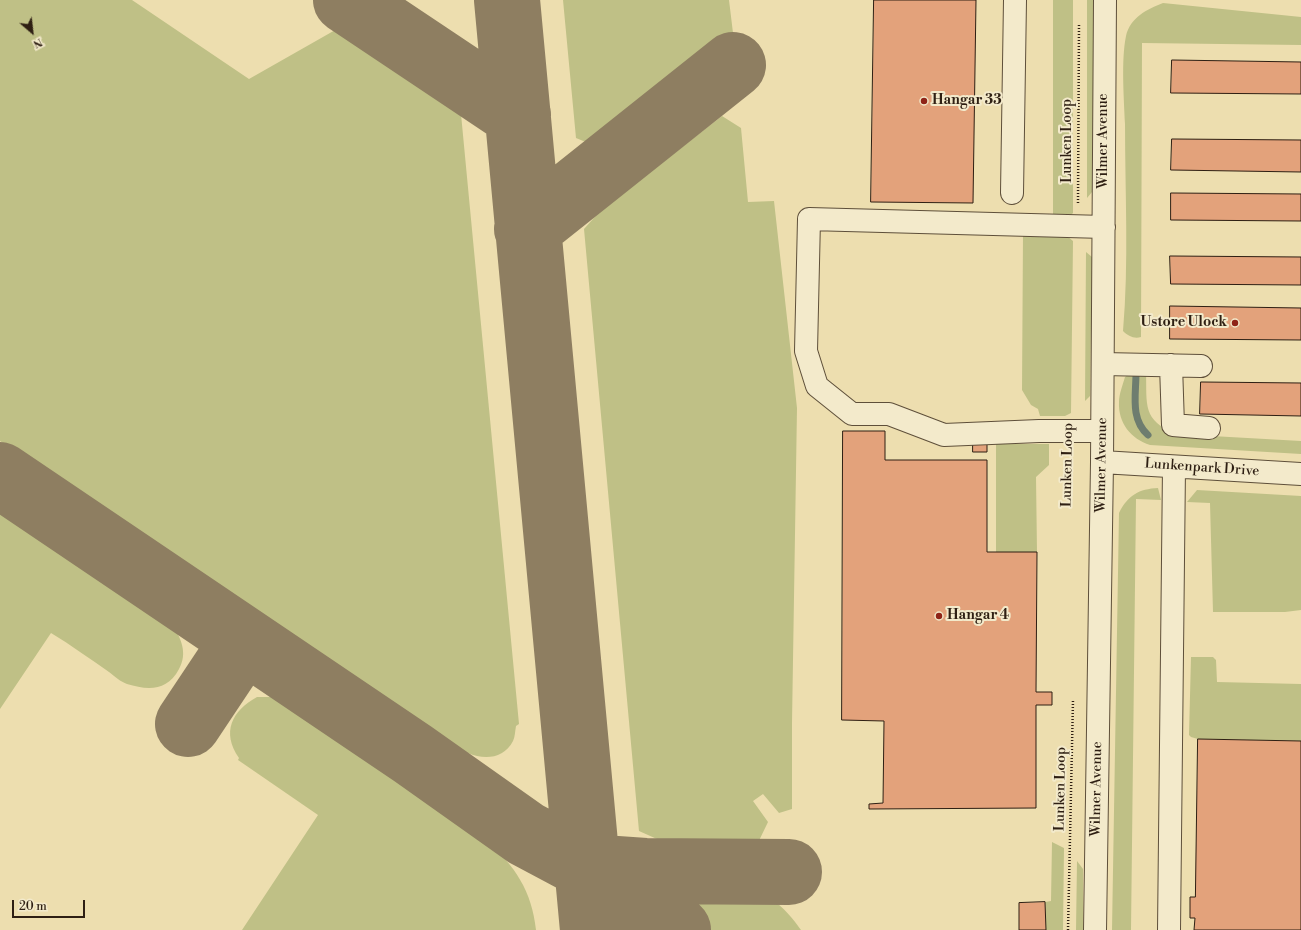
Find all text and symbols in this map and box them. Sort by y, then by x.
north arrow [12,12,52,52]
text: N [31,34,45,51]
place label: Hangar 33 [932,93,1002,109]
street label: Wilmer Avenue [1096,93,1112,189]
marker: Hangar 33 [919,96,929,106]
street label: Lunken Loop [1060,99,1076,183]
place label: Ustore Ulock [1141,315,1227,331]
marker: Ustore Ulock [1230,318,1240,328]
street label: Wilmer Avenue [1093,417,1111,513]
street label: Lunken Loop [1059,423,1077,507]
street label: Lunkenpark Drive [1144,456,1260,480]
place label: Hangar 4 [947,608,1009,624]
marker: Hangar 4 [934,611,944,621]
street label: Wilmer Avenue [1088,741,1106,837]
street label: Lunken Loop [1052,747,1070,831]
scale bar [14,892,87,918]
text: 20 m [19,899,47,914]

